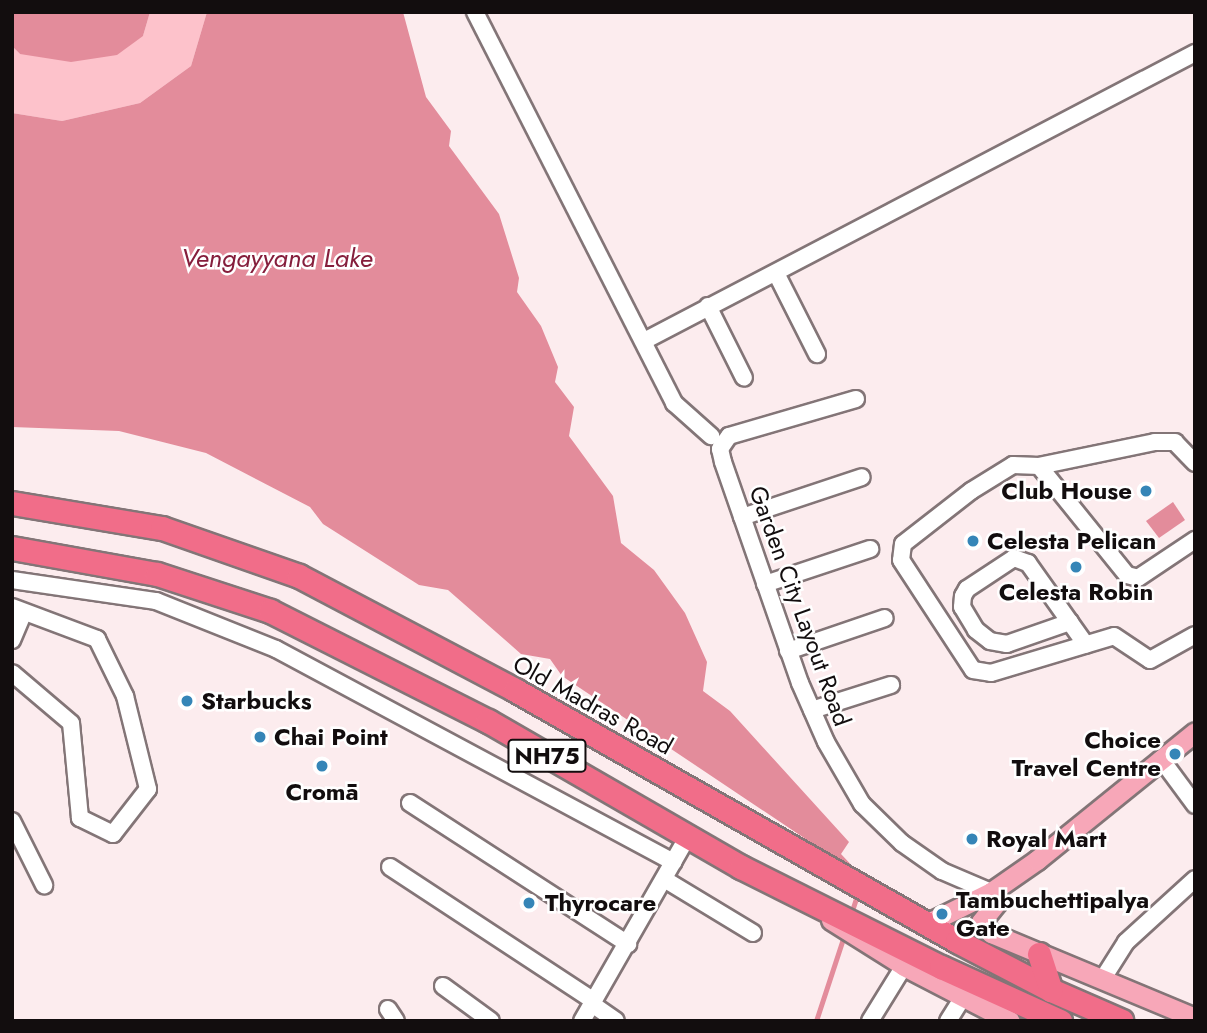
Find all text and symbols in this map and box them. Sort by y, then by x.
water label: Vengayyana Lake [181,243,373,275]
place label: Club House [1001,477,1132,505]
street label: Garden City Layout Road [743,482,857,730]
marker: Club House [1138,483,1154,499]
place label: Celesta Pelican [987,527,1156,555]
marker: Celesta Pelican [965,533,981,549]
marker: Celesta Robin [1068,559,1084,575]
place label: Celesta Robin [999,578,1153,606]
street label: Old Madras Road [508,649,678,761]
place label: Starbucks [201,687,312,715]
marker: Starbucks [179,693,195,709]
place label: Chai Point [274,723,388,751]
place label: Choice Travel Centre [1012,726,1161,782]
marker: Chai Point [252,729,268,745]
road number: NH75 [507,736,587,776]
marker: Choice Travel Centre [1167,746,1183,762]
marker: Cromā [314,758,330,774]
place label: Cromā [285,778,359,806]
place label: Royal Mart [986,825,1106,853]
marker: Royal Mart [964,831,980,847]
place label: Tambuchettipalya Gate [956,886,1149,942]
place label: Thyrocare [545,889,656,917]
marker: Thyrocare [519,893,539,913]
marker: Tambuchettipalya Gate [934,906,950,922]

